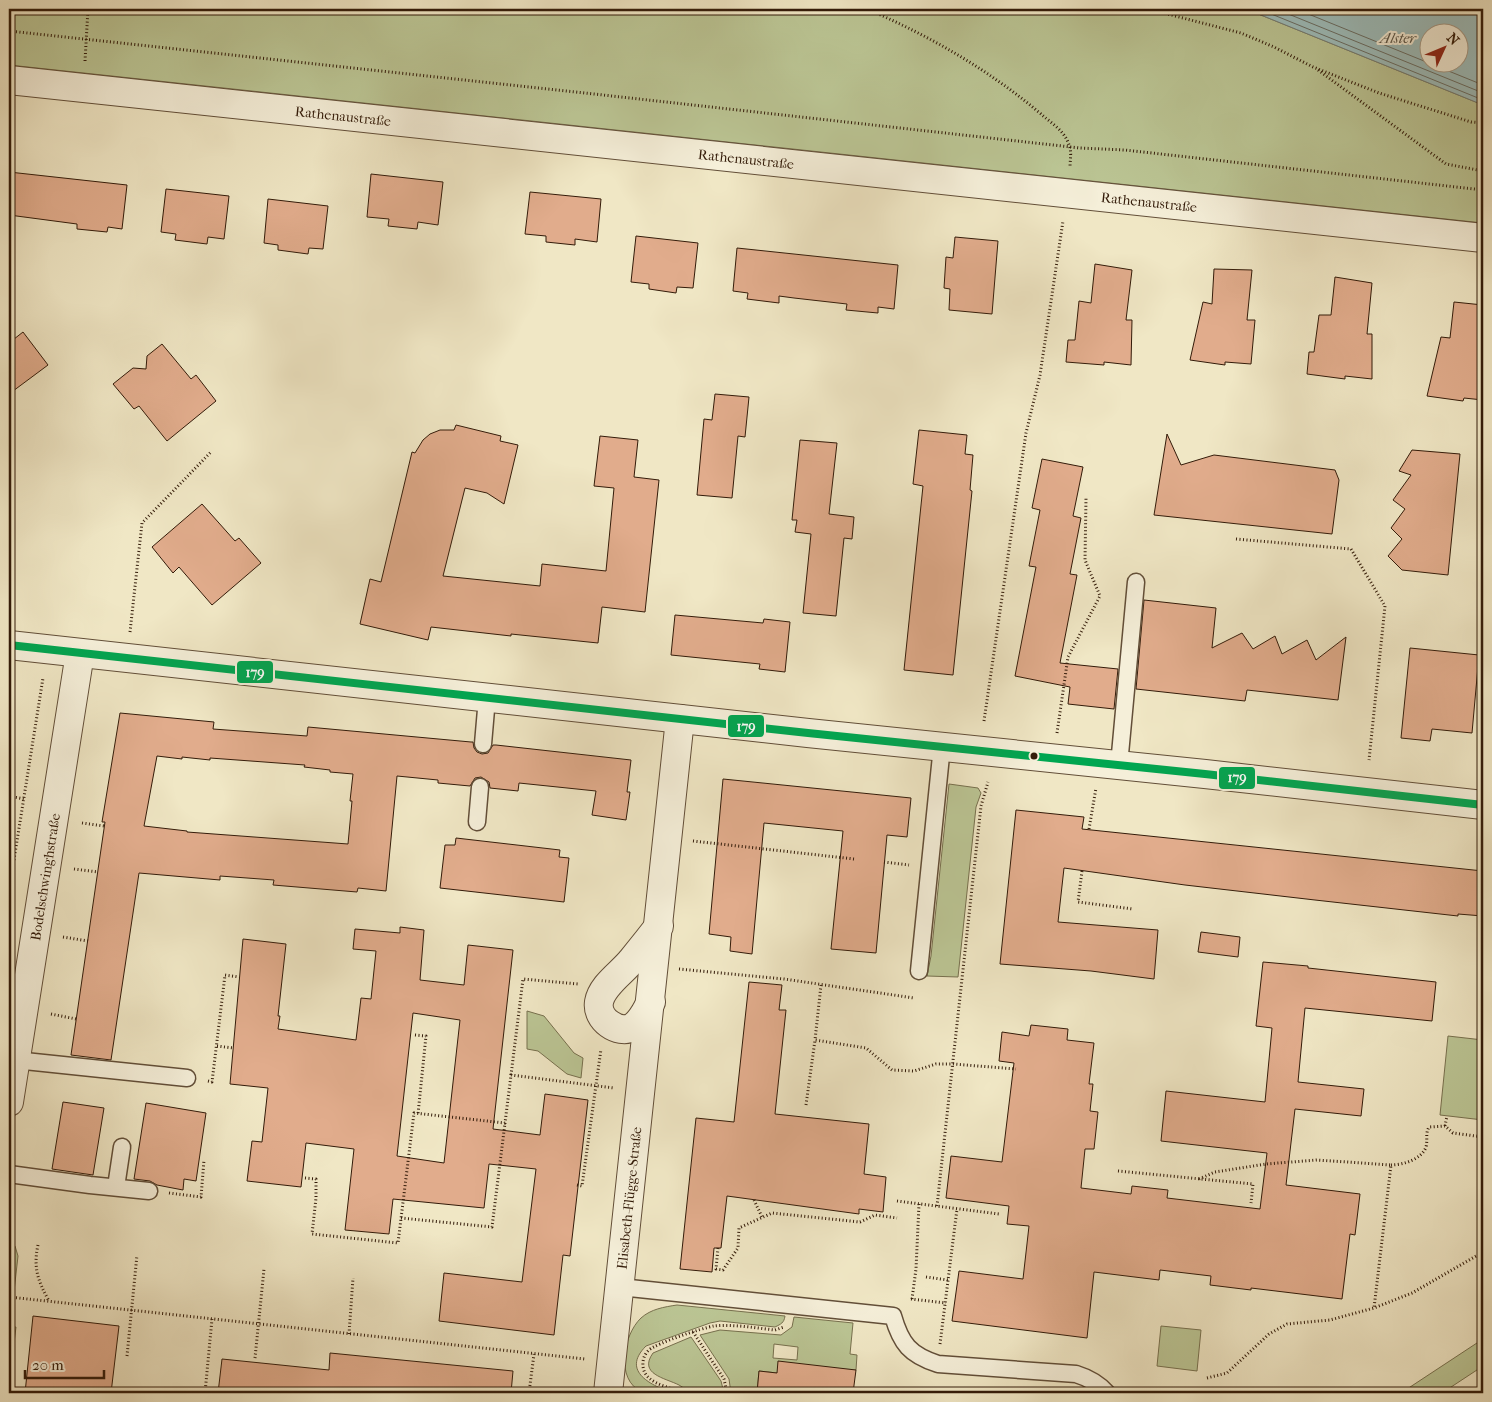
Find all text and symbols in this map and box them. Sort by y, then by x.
north arrow [1420,22,1470,72]
water label: Alster [1378,29,1417,47]
text: N [1443,30,1463,49]
street label: Rathenaustraße [294,103,392,130]
street label: Rathenaustraße [697,146,795,173]
street label: Rathenaustraße [1100,189,1198,216]
line badge: 179 [236,660,274,684]
text: 179 [245,664,265,681]
line badge: 179 [727,714,765,738]
text: 179 [736,718,756,735]
unlabelled marker [1029,751,1039,761]
line badge: 179 [1218,766,1256,790]
text: 179 [1227,769,1247,786]
street label: Bodelschwinghstraße [27,812,64,942]
street label: Elisabeth-Flügge-Straße [614,1126,645,1270]
scale bar [25,1347,104,1379]
text: 20 m [32,1356,64,1374]

